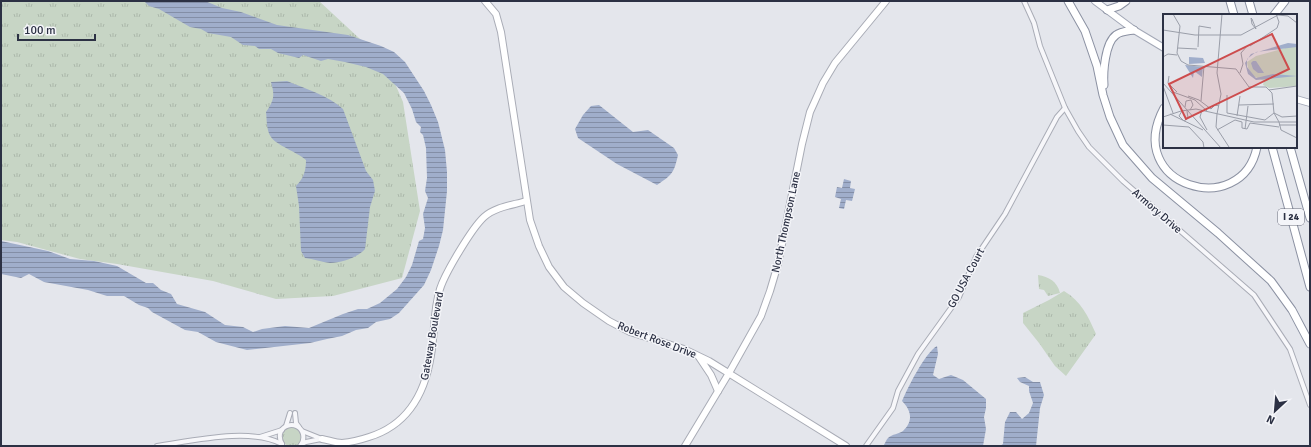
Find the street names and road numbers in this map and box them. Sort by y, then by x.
street label: North Thompson Lane [769,170,803,274]
street label: Armory Drive [1129,186,1185,236]
road number: I 24 [1278,209,1304,225]
street label: GO USA Court [945,246,987,310]
street label: Gateway Boulevard [418,291,446,381]
street label: Robert Rose Drive [616,319,698,361]

